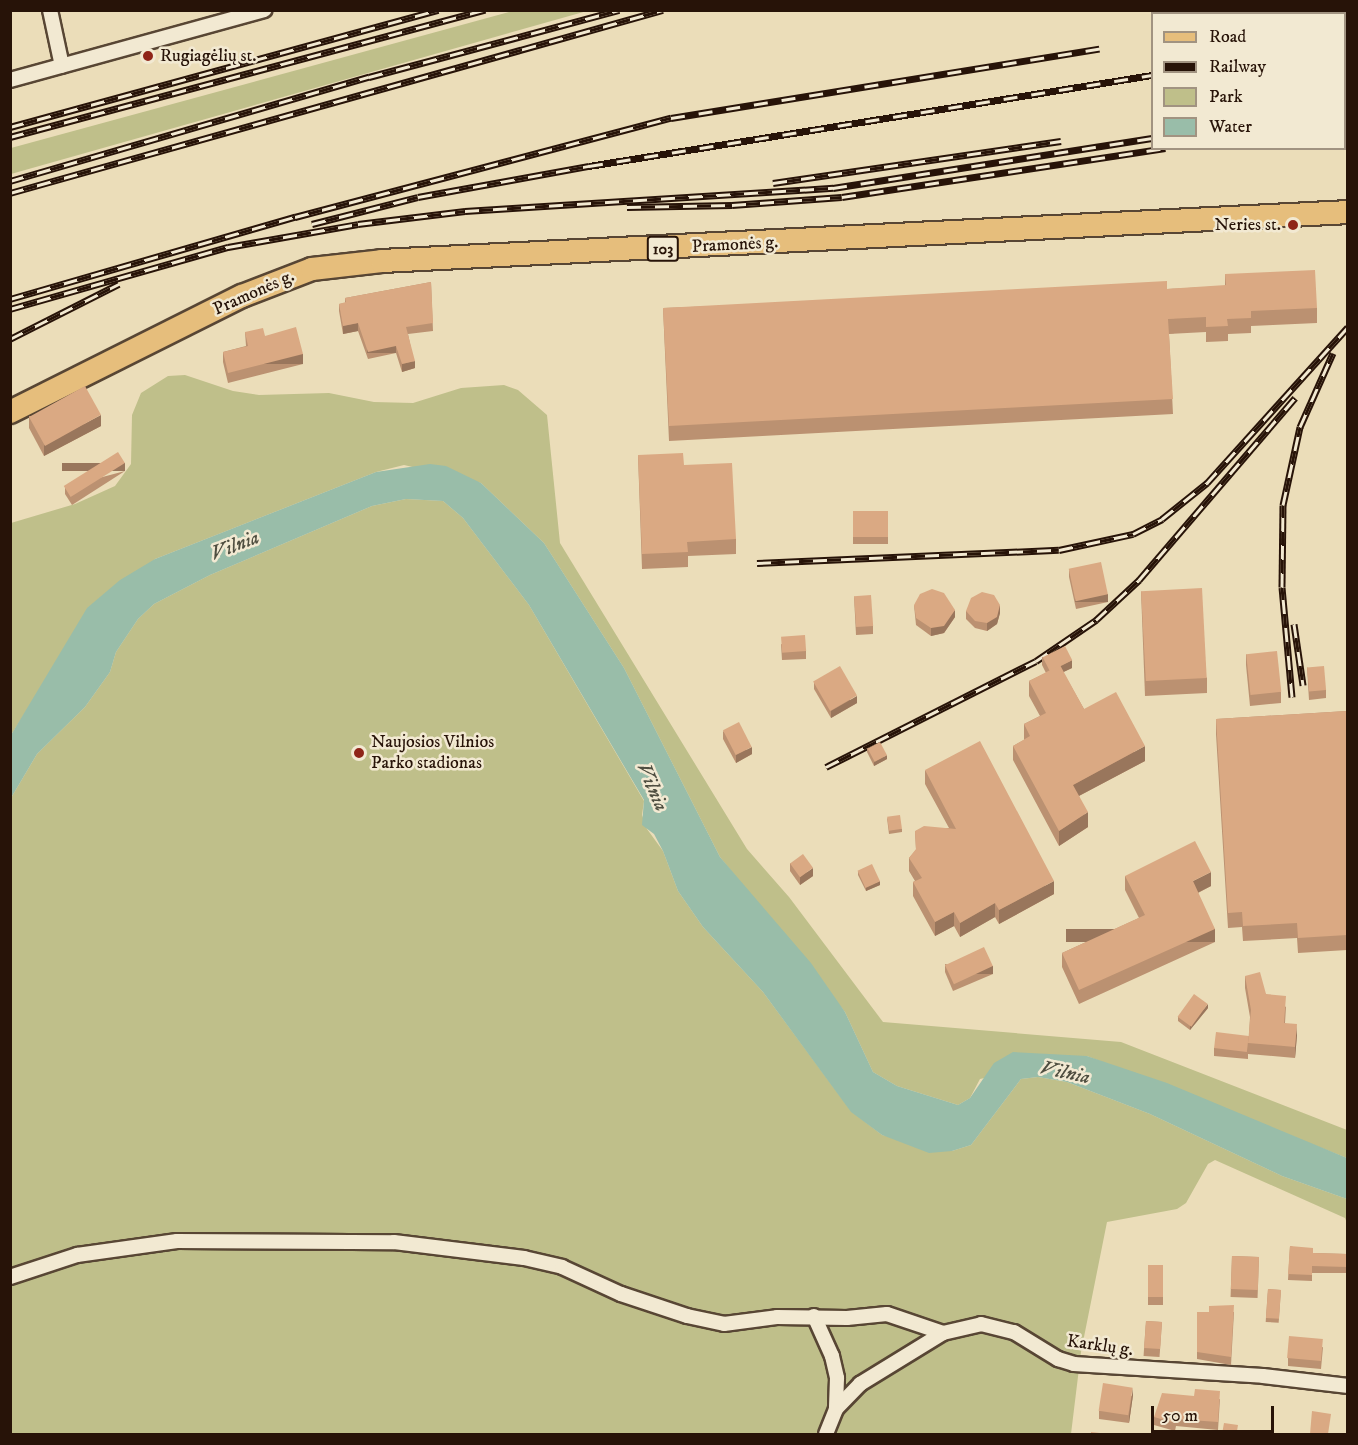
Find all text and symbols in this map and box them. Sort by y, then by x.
legend [1151,12,1346,150]
text: Road [1209,26,1246,48]
place label: Rugiagėlių st. [160,45,257,67]
marker: Rugiagėlių st. [141,49,155,63]
text: Railway [1209,56,1266,78]
text: Park [1209,86,1243,108]
text: Water [1209,116,1252,138]
place label: Neries st. [1214,214,1281,236]
marker: Neries st. [1286,218,1300,232]
street label: Pramonės g. [691,232,779,258]
road number: 103 [646,236,680,262]
street label: Pramonės g. [210,266,298,320]
water label: Vilnia [207,526,263,566]
place label: Naujosios Vilnios Parko stadionas [371,732,494,774]
marker: Naujosios Vilnios Parko stadionas [352,746,366,760]
water label: Vilnia [631,759,673,815]
water label: Vilnia [1038,1056,1092,1090]
street label: Karklų g. [1065,1331,1135,1361]
scale bar [1154,1394,1277,1432]
text: 50 m [1162,1405,1198,1427]

